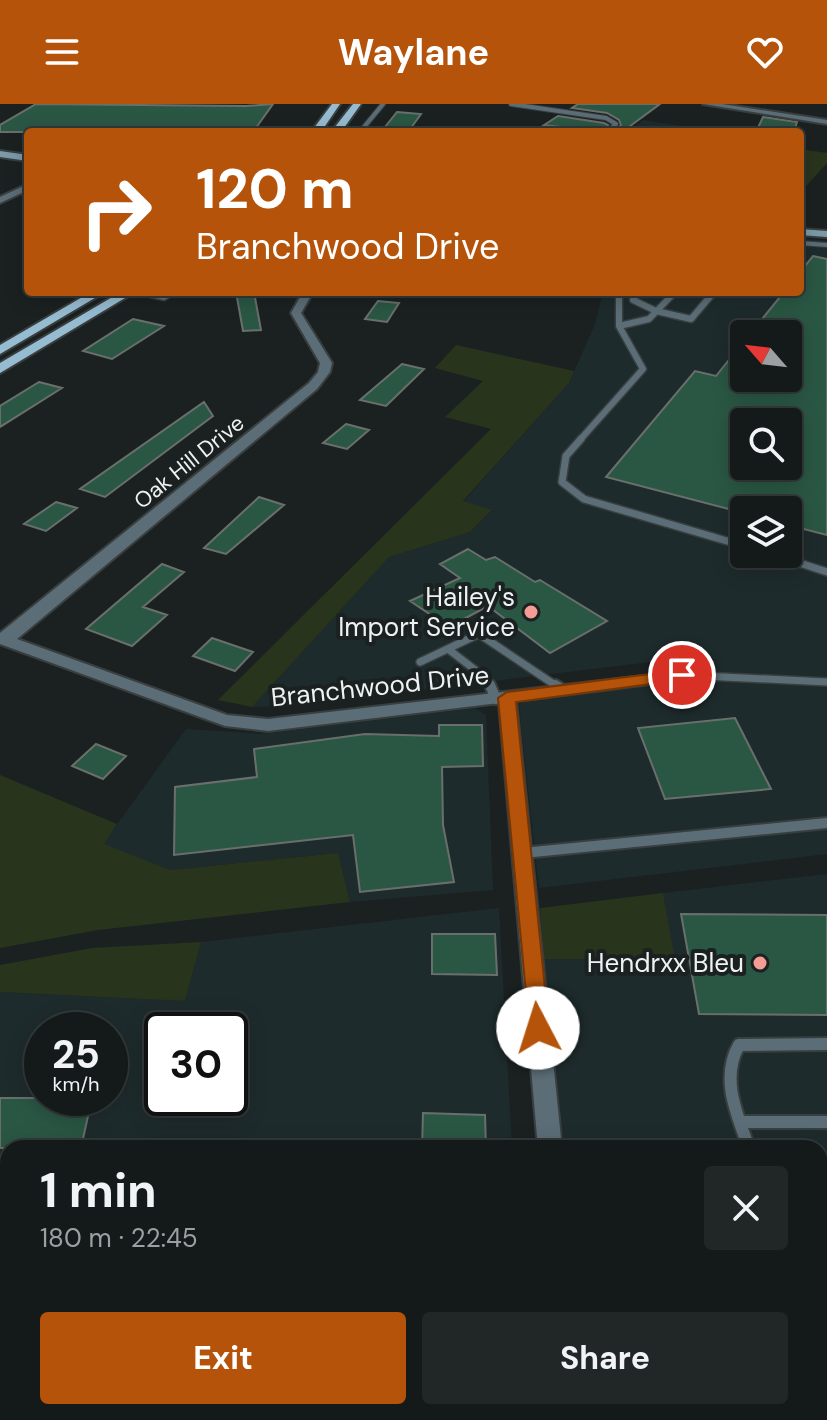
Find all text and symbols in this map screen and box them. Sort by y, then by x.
text: Waylane [338,29,489,76]
icon: menu [40,30,84,74]
icon: heart [743,30,787,74]
text: 120 m [196,152,354,225]
icon: right [64,160,168,264]
text: Branchwood Drive [196,223,499,270]
north arrow [730,320,802,392]
map controls [730,320,802,568]
button: search [730,408,802,480]
street label: Oak Hill Drive [128,409,250,515]
button: layers [730,496,802,568]
place label: Hailey's Import Service [338,580,515,644]
marker: Hailey's Import Service [522,603,540,621]
pin [648,641,716,709]
icon: arrive [660,653,704,697]
street label: Branchwood Drive [269,658,491,714]
place label: Hendrxx Bleu [587,946,744,980]
marker: Hendrxx Bleu [751,954,769,972]
position arrow [496,986,580,1070]
speed limit sign: 30 [144,1012,248,1116]
text: 25 [52,1028,100,1080]
text: km/h [52,1071,100,1097]
text: 1 min [40,1159,157,1222]
button: close [704,1166,788,1250]
text: 180 m · 22:45 [40,1221,198,1255]
button: Exit [40,1312,406,1404]
button: Share [422,1312,788,1404]

